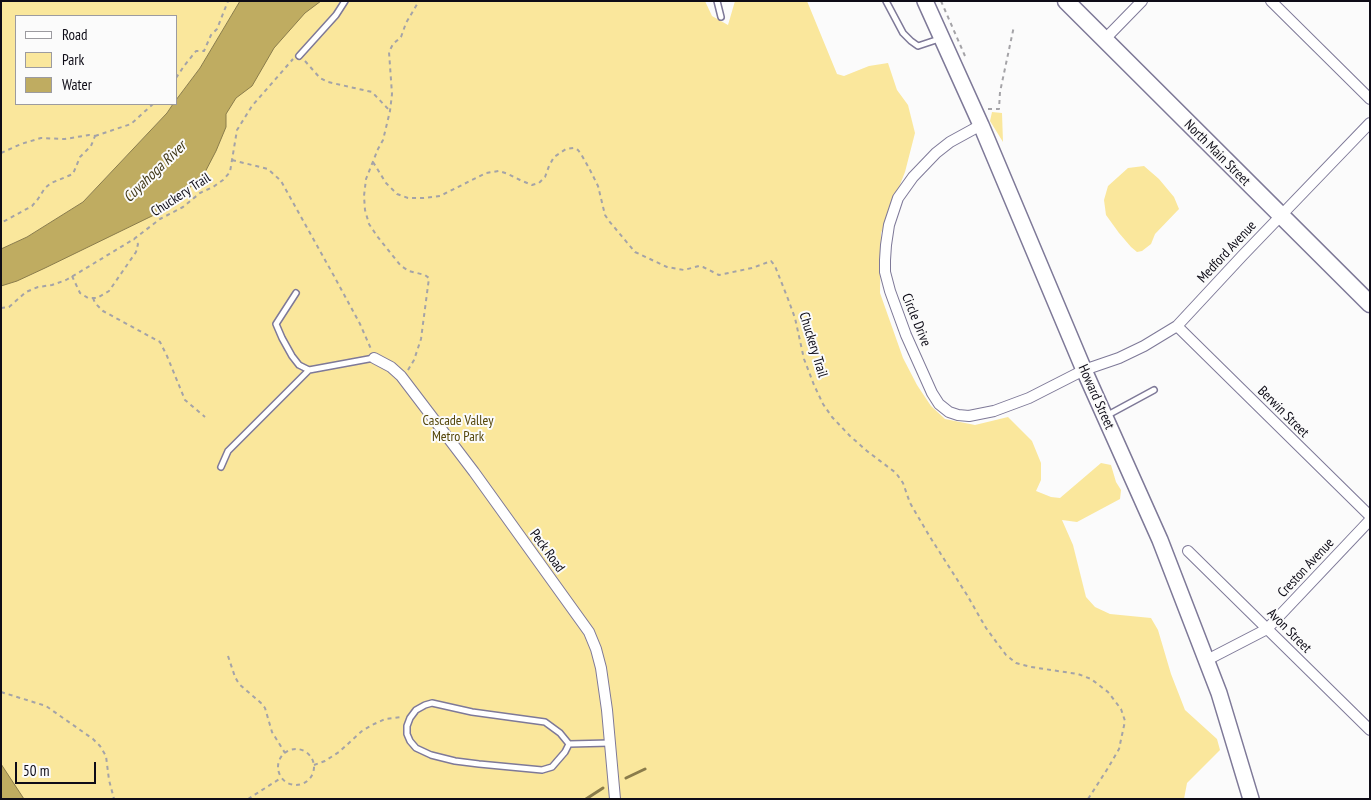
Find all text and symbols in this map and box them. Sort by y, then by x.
legend [15,15,178,105]
text: Road [62,25,88,44]
text: Park [62,50,84,69]
text: Water [62,75,92,94]
street label: North Main Street [1181,117,1253,189]
water label: Cuyahoga River [120,138,190,206]
street label: Chuckery Trail [148,170,214,220]
street label: Medford Avenue [1194,218,1260,286]
street label: Circle Drive [898,291,934,349]
street label: Chuckery Trail [795,310,831,380]
street label: Howard Street [1074,362,1118,432]
street label: Berwin Street [1254,383,1312,441]
park label: Cascade Valley Metro Park [423,413,493,446]
street label: Peck Road [526,526,568,576]
street label: Creston Avenue [1274,535,1338,601]
street label: Avon Street [1263,605,1315,657]
scale bar [18,752,99,784]
text: 50 m [23,761,49,780]

